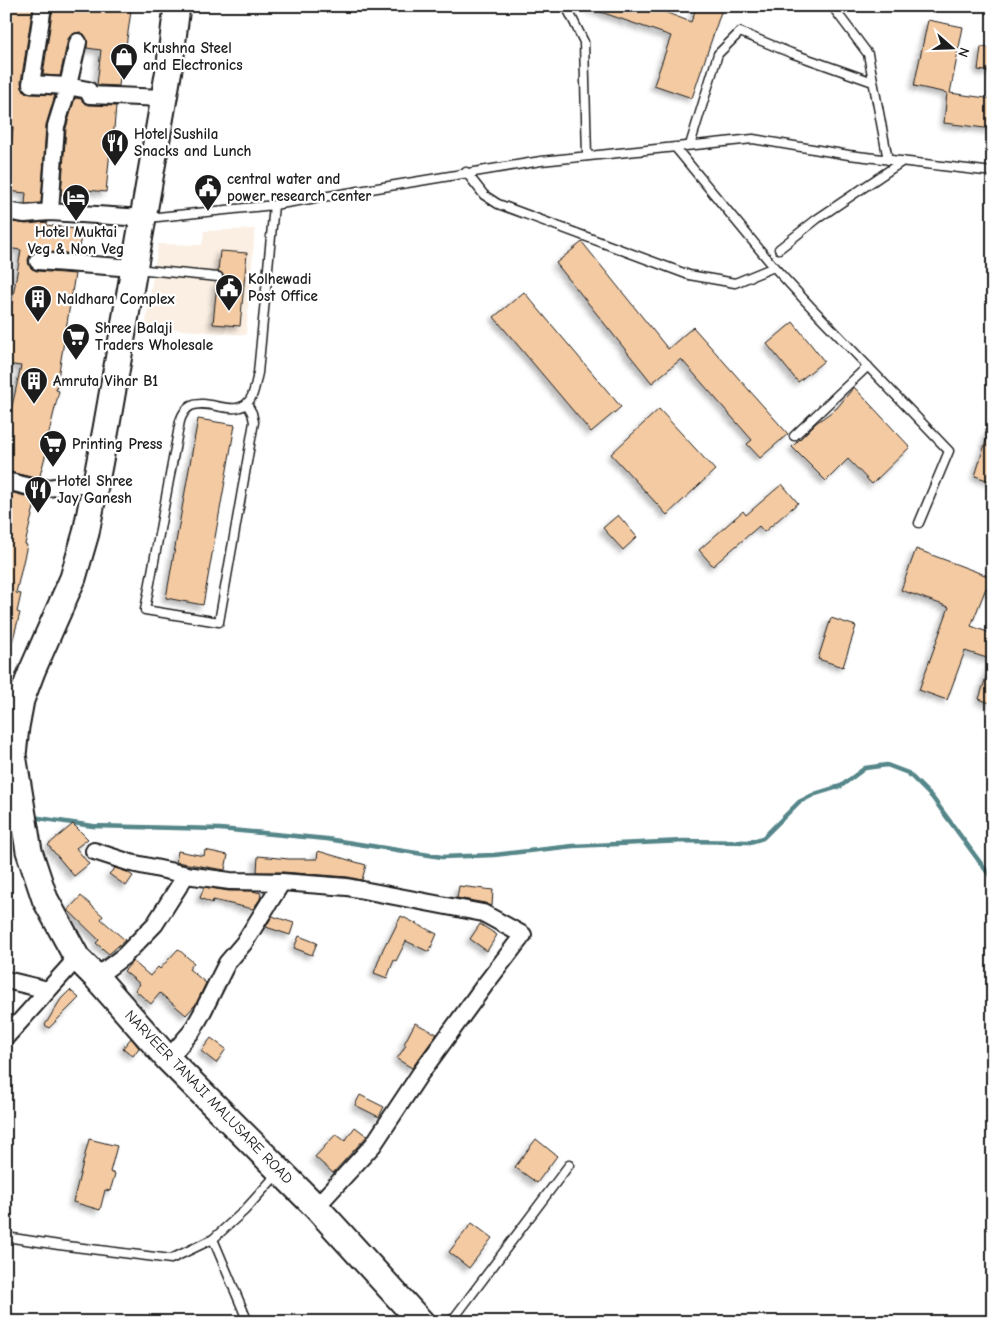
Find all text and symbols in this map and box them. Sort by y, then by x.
north arrow [926,22,976,72]
place label: Krushna Steel and Electronics [143,39,243,74]
shop icon: Krushna Steel and Electronics [109,42,139,81]
text: N [954,45,973,59]
place label: Hotel Sushila Snacks and Lunch [134,125,252,160]
restaurant icon: Hotel Sushila Snacks and Lunch [100,128,130,167]
place label: central water and power research center [227,170,371,205]
public building icon: central water and power research center [193,173,223,212]
hotel icon: Hotel Muktai Veg & Non Veg [61,183,91,222]
place label: Hotel Muktai Veg & Non Veg [28,223,124,258]
place label: Kolhewadi Post Office [248,270,318,305]
public building icon: Kolhewadi Post Office [214,273,244,312]
building icon: Naldhara Complex [23,284,53,323]
place label: Naldhara Complex [57,290,175,308]
place label: Shree Balaji Traders Wholesale [95,319,213,354]
supermarket icon: Shree Balaji Traders Wholesale [61,322,91,361]
building icon: Amruta Vihar B1 [19,366,49,405]
place label: Amruta Vihar B1 [53,372,158,390]
supermarket icon: Printing Press [38,429,68,468]
place label: Printing Press [72,435,162,453]
place label: Hotel Shree Jay Ganesh [57,472,133,507]
restaurant icon: Hotel Shree Jay Ganesh [23,475,53,514]
street label: NARVEER TANAJI MALUSARE ROAD [121,1006,297,1188]

